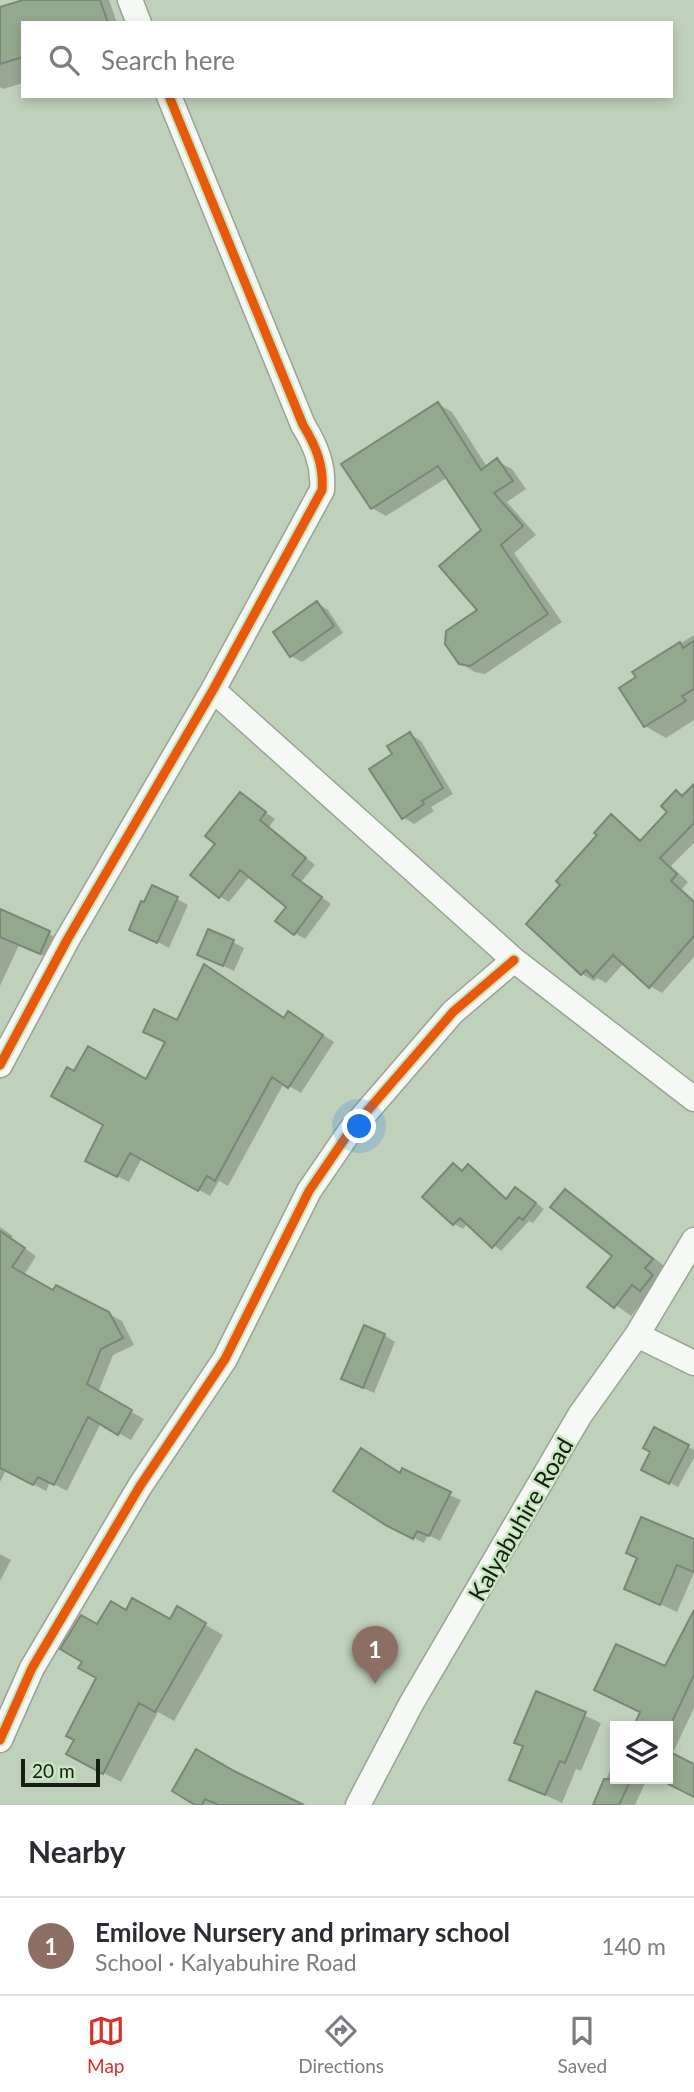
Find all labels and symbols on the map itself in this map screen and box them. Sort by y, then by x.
your location [342,1109,376,1143]
street label: Kalyabuhire Road [462,1432,578,1606]
pin: 1 [352,1626,398,1684]
scale bar [21,1756,100,1788]

